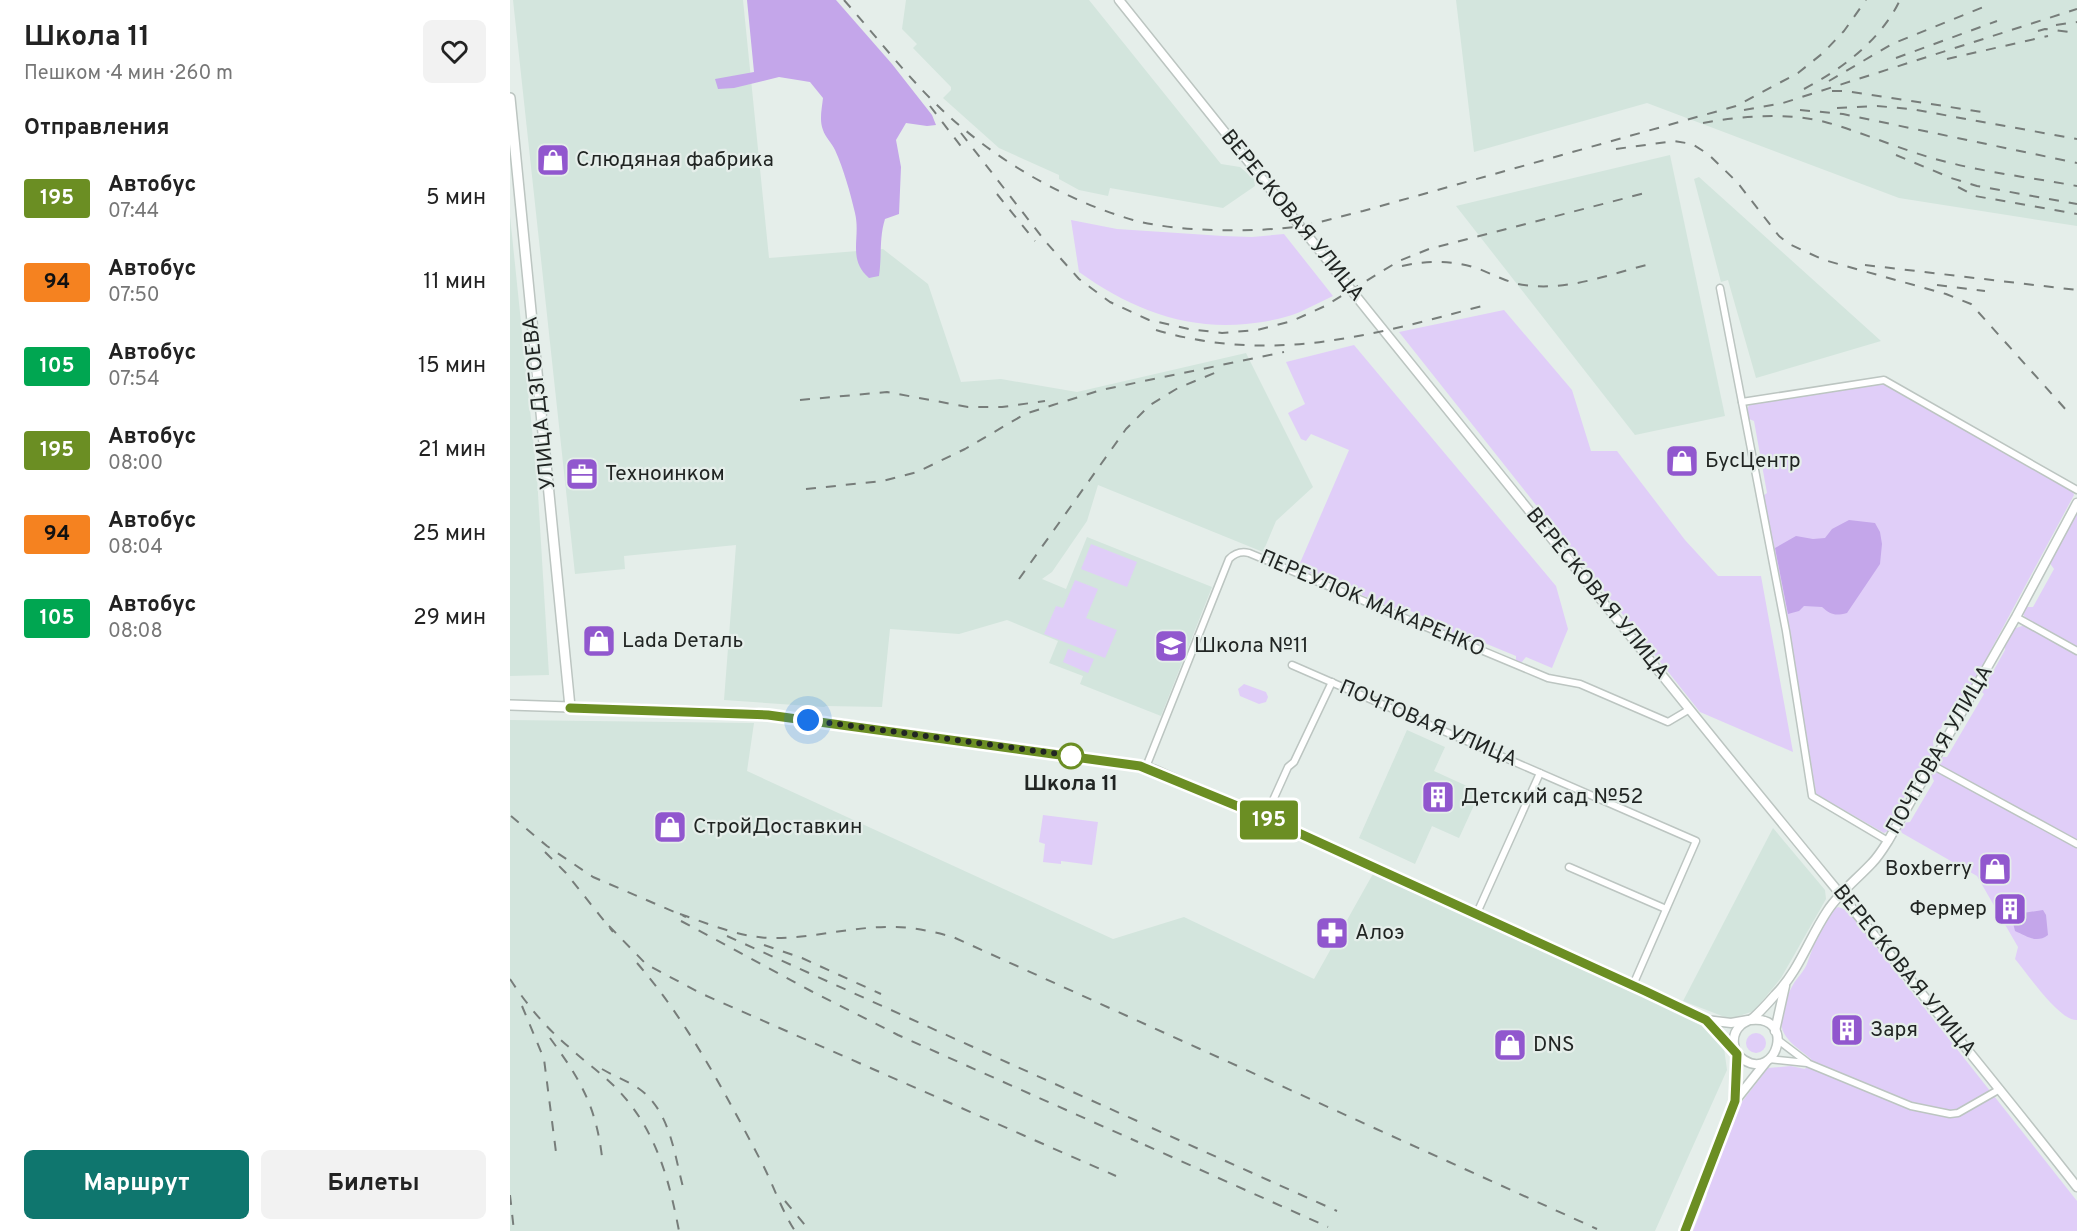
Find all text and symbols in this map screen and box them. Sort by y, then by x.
text: Школа 11 [24,20,150,56]
button: heart [423,20,486,83]
text: Пешком · 4 мин · 260 m [24,61,233,87]
text: Отправления [24,115,169,142]
street label: ВЕРЕСКОВАЯ УЛИЦА [1214,125,1370,307]
shop icon: Слюдяная фабрика [535,142,571,178]
place label: Слюдяная фабрика [576,147,774,174]
text: Автобус [108,172,196,199]
text: 195 [40,185,74,212]
text: 5 мин [426,185,486,212]
text: 07:44 [108,199,159,225]
text: Автобус [108,256,196,283]
text: 94 [44,269,70,296]
text: 11 мин [423,269,486,296]
text: 07:50 [108,283,160,309]
street label: УЛИЦА ДЗГОЕВА [517,315,563,491]
text: Автобус [108,340,196,367]
text: 105 [39,353,75,380]
text: 15 мин [418,353,486,380]
text: 07:54 [108,367,160,393]
text: Автобус [108,424,196,451]
text: 195 [40,437,74,464]
text: 21 мин [418,437,486,464]
shop icon: БусЦентр [1664,443,1700,479]
place label: БусЦентр [1705,448,1801,475]
text: 08:00 [108,451,163,477]
office icon: Техноинком [564,456,600,492]
place label: Техноинком [605,461,725,488]
street label: ВЕРЕСКОВАЯ УЛИЦА [1519,503,1675,685]
text: Автобус [108,508,196,535]
text: 94 [44,521,70,548]
text: 25 мин [413,521,486,548]
text: 08:04 [108,535,163,561]
street label: ПЕРЕУЛОК МАКАРЕНКО [1255,544,1489,664]
text: Автобус [108,592,196,619]
text: 105 [39,605,75,632]
text: 29 мин [413,605,486,632]
text: 08:08 [108,619,163,645]
shop icon: Lada Dеталь [581,623,617,659]
place label: Lada Dеталь [622,628,743,655]
school or university icon: Школа №11 [1153,628,1189,664]
place label: Школа №11 [1194,633,1309,660]
street label: ПОЧТОВАЯ УЛИЦА [1881,661,1999,839]
street label: ПОЧТОВАЯ УЛИЦА [1335,674,1521,774]
your location [793,705,823,735]
marker: Школа 11 [1058,743,1084,769]
place label: Школа 11 [1024,771,1118,798]
building icon: Детский сад №52 [1420,779,1456,815]
place label: Детский сад №52 [1461,784,1643,811]
line badge: 195 [1234,800,1304,840]
text: 195 [1252,807,1286,834]
shop icon: СтройДоставкин [652,809,688,845]
place label: СтройДоставкин [693,814,862,841]
shop icon: Boxberry [1977,851,2013,887]
place label: Boxberry [1885,856,1972,883]
street label: ВЕРЕСКОВАЯ УЛИЦА [1826,880,1982,1062]
building icon: Фермер [1992,891,2028,927]
place label: Фермер [1909,896,1987,923]
pharmacy icon: Алоэ [1314,915,1350,951]
place label: Алоэ [1355,920,1405,947]
building icon: Заря [1829,1012,1865,1048]
place label: Заря [1870,1017,1918,1044]
shop icon: DNS [1492,1027,1528,1063]
place label: DNS [1533,1032,1575,1059]
button: Маршрут [24,1150,249,1219]
button: Билеты [261,1150,486,1219]

